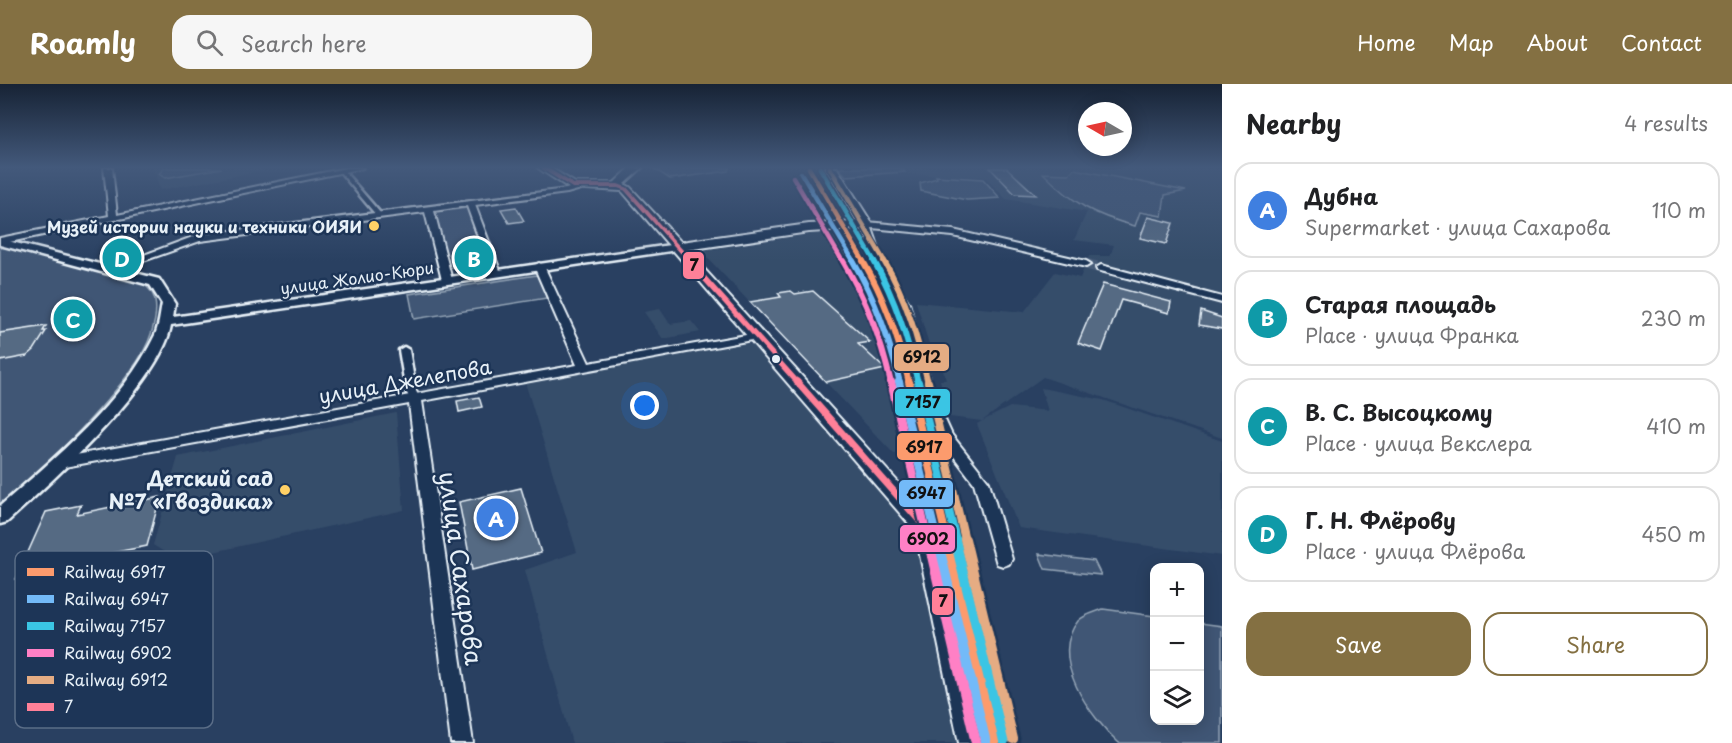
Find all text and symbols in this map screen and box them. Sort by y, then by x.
search box [172,15,592,69]
text: Roamly [30,21,136,64]
icon: search [193,26,226,59]
text: Search here [241,26,367,59]
text: Home [1357,26,1416,58]
text: Map [1449,26,1494,58]
text: About [1527,26,1588,58]
text: Contact [1621,26,1702,58]
north arrow [1078,102,1132,156]
text: Nearby [1246,104,1341,143]
text: 4 results [1624,108,1708,138]
text: Дубна [1305,179,1378,212]
text: A [1260,195,1275,225]
text: 110 m [1652,195,1706,225]
text: Supermarket · улица Сахарова [1305,212,1610,242]
place label: Музей истории науки и техники ОИЯИ [47,214,362,238]
marker: Музей истории науки и техники ОИЯИ [367,219,381,233]
pin: D [102,236,142,280]
pin: B [454,236,494,280]
line badge: 7 [682,251,705,280]
text: 7 [689,252,699,276]
street label: улица Жолио-Кюри [279,254,435,300]
text: Старая площадь [1305,287,1496,320]
pin: C [54,296,92,342]
text: B [1261,303,1274,333]
text: 230 m [1641,303,1706,333]
text: Place · улица Франка [1305,320,1519,350]
line badge: 6912 [893,343,950,372]
text: 6912 [903,344,941,368]
street label: улица Джелепова [316,351,494,411]
unlabelled marker [770,353,782,365]
line badge: 7157 [894,388,951,417]
text: 7157 [905,389,941,413]
your location [630,391,659,420]
text: В. С. Высоцкому [1305,395,1492,428]
text: C [1260,411,1275,441]
text: 410 m [1646,411,1706,441]
text: Place · улица Векслера [1305,428,1532,458]
line badge: 6917 [896,432,953,461]
text: 6917 [906,434,943,458]
place label: Детский сад №7 «Гвоздика» [108,463,273,516]
street label: улица Сахарова [431,469,493,667]
line badge: 6947 [898,479,954,508]
text: 6947 [906,480,946,504]
marker: Детский сад №7 «Гвоздика» [278,483,292,497]
pin: A [476,496,516,540]
text: Г. Н. Флёрову [1305,503,1456,536]
text: D [1260,519,1275,549]
text: 450 m [1641,519,1706,549]
line badge: 6902 [899,524,956,553]
text: 6902 [907,526,949,550]
text: Place · улица Флёрова [1305,536,1525,566]
legend [15,551,213,728]
text: Railway 6917 [64,559,166,583]
map controls [1150,563,1204,725]
button: + [1150,563,1204,617]
text: Railway 6947 [64,586,169,610]
line badge: 7 [931,587,954,616]
text: 7 [938,588,948,612]
button: Save [1246,612,1471,676]
button: Share [1483,612,1708,676]
text: Railway 7157 [64,613,165,637]
button: − [1150,617,1204,671]
text: Railway 6902 [64,640,172,664]
text: Railway 6912 [64,667,168,691]
button: layers [1150,671,1204,725]
text: 7 [64,694,73,718]

